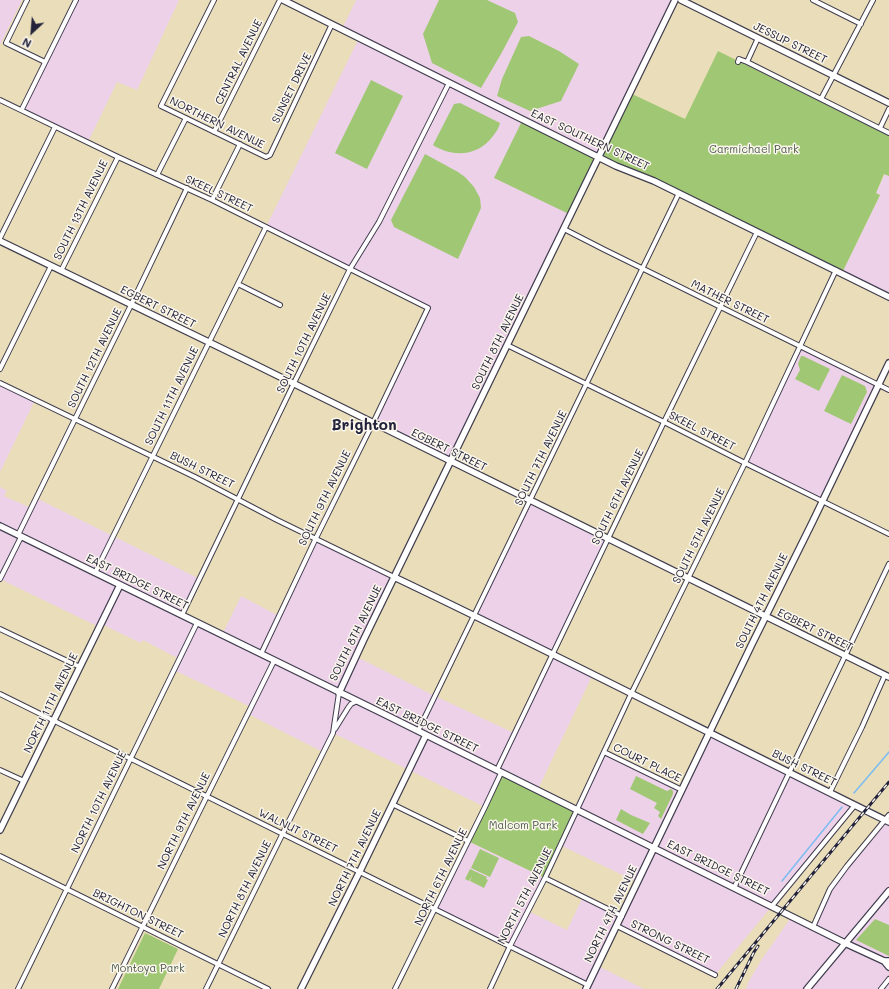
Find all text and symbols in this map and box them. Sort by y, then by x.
north arrow [12,12,52,52]
street label: CENTRAL AVENUE [213,17,265,107]
street label: JESSUP STREET [751,19,829,67]
text: N [19,35,34,52]
street label: SUNSET DRIVE [269,51,315,125]
street label: NORTHERN AVENUE [167,94,267,152]
street label: EAST SOUTHERN STREET [529,107,651,173]
park label: Carmichael Park [709,143,799,157]
street label: SOUTH 13TH AVENUE [51,158,111,262]
street label: SKEEL STREET [183,173,255,215]
street label: MATHER STREET [689,277,771,327]
street label: EGBERT STREET [118,283,198,331]
street label: SOUTH 10TH AVENUE [274,291,334,395]
street label: SOUTH 8TH AVENUE [469,292,527,392]
street label: SOUTH 12TH AVENUE [65,306,125,410]
street label: SOUTH 11TH AVENUE [142,345,202,447]
street label: SOUTH 7TH AVENUE [512,408,570,508]
street label: SKEEL STREET [667,409,737,453]
district label: Brighton [331,416,397,434]
street label: EGBERT STREET [409,426,489,474]
street label: SOUTH 6TH AVENUE [589,447,647,547]
street label: SOUTH 9TH AVENUE [296,448,354,548]
street label: BUSH STREET [168,449,236,491]
street label: SOUTH 5TH AVENUE [670,486,728,586]
street label: EAST BRIDGE STREET [84,551,190,613]
street label: SOUTH 4TH AVENUE [733,551,791,651]
street label: SOUTH 8TH AVENUE [327,583,385,683]
street label: EGBERT STREET [775,606,855,654]
street label: NORTH 11TH AVENUE [21,651,81,755]
street label: EAST BRIDGE STREET [374,694,480,756]
street label: COURT PLACE [611,741,683,785]
street label: BUSH STREET [770,747,838,789]
street label: NORTH 10TH AVENUE [69,749,129,855]
street label: NORTH 9TH AVENUE [155,770,213,872]
street label: WALNUT STREET [256,806,340,856]
street label: NORTH 7TH AVENUE [326,807,384,909]
park label: Malcom Park [489,819,557,833]
street label: NORTH 6TH AVENUE [412,826,470,928]
street label: EAST BRIDGE STREET [665,837,771,899]
street label: NORTH 8TH AVENUE [216,838,274,940]
street label: NORTH 5TH AVENUE [495,846,555,946]
street label: NORTH 4TH AVENUE [582,863,640,965]
street label: BRIGHTON STREET [90,886,186,942]
street label: STRONG STREET [628,917,712,967]
park label: Montoya Park [111,962,185,976]

